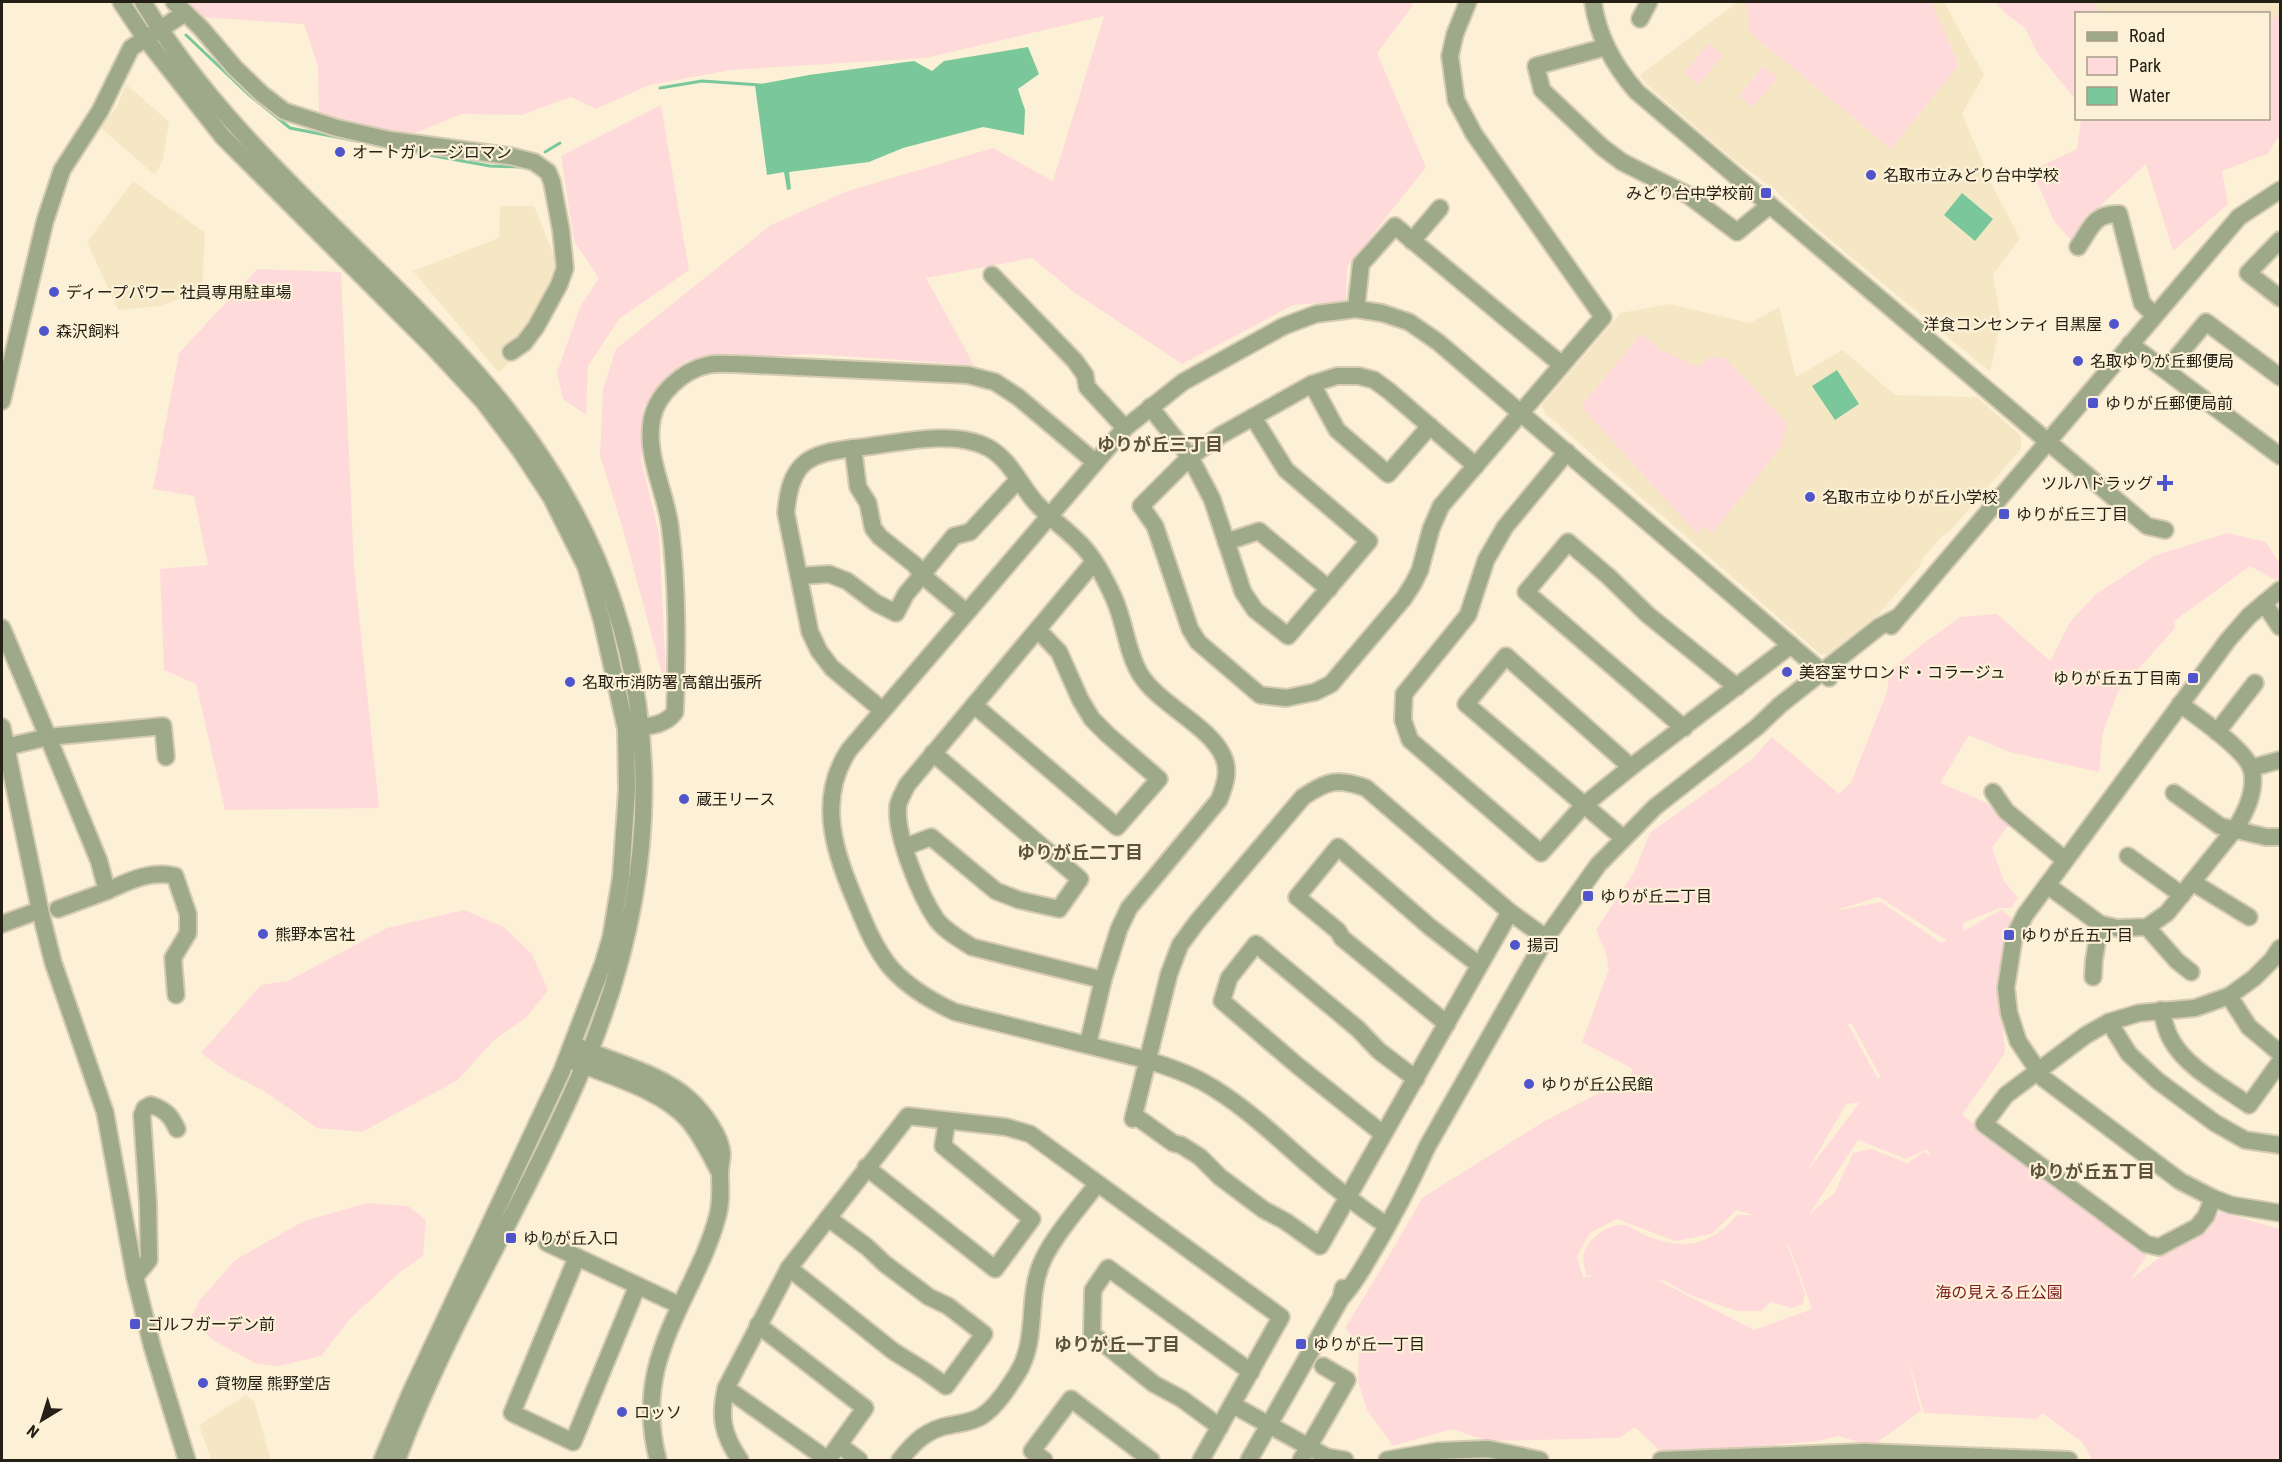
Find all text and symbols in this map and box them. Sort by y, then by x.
legend [2075,12,2270,120]
text: Road [2129,25,2165,46]
text: Park [2129,55,2161,76]
text: Water [2129,85,2171,106]
place label: オートガレージロマン [352,143,512,162]
marker: オートガレージロマン [333,145,347,159]
place label: 名取市立みどり台中学校 [1883,166,2059,185]
marker: 名取市立みどり台中学校 [1864,168,1878,182]
place label: みどり台中学校前 [1626,184,1754,203]
marker: みどり台中学校前 [1759,186,1773,200]
place label: ディープパワー 社員専用駐車場 [66,283,292,302]
marker: ディープパワー 社員専用駐車場 [47,285,61,299]
place label: 洋食コンセンティ 目黒屋 [1923,315,2102,334]
marker: 洋食コンセンティ 目黒屋 [2107,317,2121,331]
place label: 森沢飼料 [56,322,120,341]
marker: 森沢飼料 [37,324,51,338]
place label: 名取ゆりが丘郵便局 [2090,352,2234,371]
marker: 名取ゆりが丘郵便局 [2071,354,2085,368]
place label: ゆりが丘郵便局前 [2105,394,2233,413]
marker: ゆりが丘郵便局前 [2086,396,2100,410]
district label: ゆりが丘三丁目 [1097,434,1223,455]
place label: ツルハドラッグ [2041,474,2153,493]
marker: ツルハドラッグ [2158,476,2172,490]
place label: 名取市立ゆりが丘小学校 [1822,488,1998,507]
marker: 名取市立ゆりが丘小学校 [1803,490,1817,504]
place label: ゆりが丘三丁目 [2016,505,2128,524]
marker: ゆりが丘三丁目 [1997,507,2011,521]
place label: 美容室サロンド・コラージュ [1799,663,2006,682]
marker: 美容室サロンド・コラージュ [1780,665,1794,679]
place label: ゆりが丘五丁目南 [2053,669,2181,688]
marker: ゆりが丘五丁目南 [2186,671,2200,685]
place label: 名取市消防署 高舘出張所 [582,673,762,692]
marker: 名取市消防署 高舘出張所 [563,675,577,689]
place label: 蔵王リース [696,790,775,809]
marker: 蔵王リース [677,792,691,806]
district label: ゆりが丘二丁目 [1017,842,1143,863]
place label: ゆりが丘二丁目 [1600,887,1712,906]
marker: ゆりが丘二丁目 [1581,889,1595,903]
place label: 熊野本宮社 [275,925,355,944]
place label: ゆりが丘五丁目 [2021,926,2133,945]
marker: 熊野本宮社 [256,927,270,941]
marker: ゆりが丘五丁目 [2002,928,2016,942]
place label: 揚司 [1527,936,1559,955]
marker: 揚司 [1508,938,1522,952]
place label: ゆりが丘公民館 [1541,1075,1653,1094]
marker: ゆりが丘公民館 [1522,1077,1536,1091]
district label: ゆりが丘五丁目 [2029,1161,2155,1182]
place label: ゆりが丘入口 [523,1229,619,1248]
marker: ゆりが丘入口 [504,1231,518,1245]
park label: 海の見える丘公園 [1935,1283,2063,1302]
place label: ゴルフガーデン前 [147,1315,275,1334]
marker: ゴルフガーデン前 [128,1317,142,1331]
district label: ゆりが丘一丁目 [1054,1334,1180,1355]
place label: ゆりが丘一丁目 [1313,1335,1425,1354]
marker: ゆりが丘一丁目 [1294,1337,1308,1351]
place label: 貸物屋 熊野堂店 [215,1374,331,1393]
marker: 貸物屋 熊野堂店 [196,1376,210,1390]
north arrow [12,1390,72,1450]
place label: ロッソ [634,1403,682,1422]
marker: ロッソ [615,1405,629,1419]
text: N [23,1421,43,1442]

